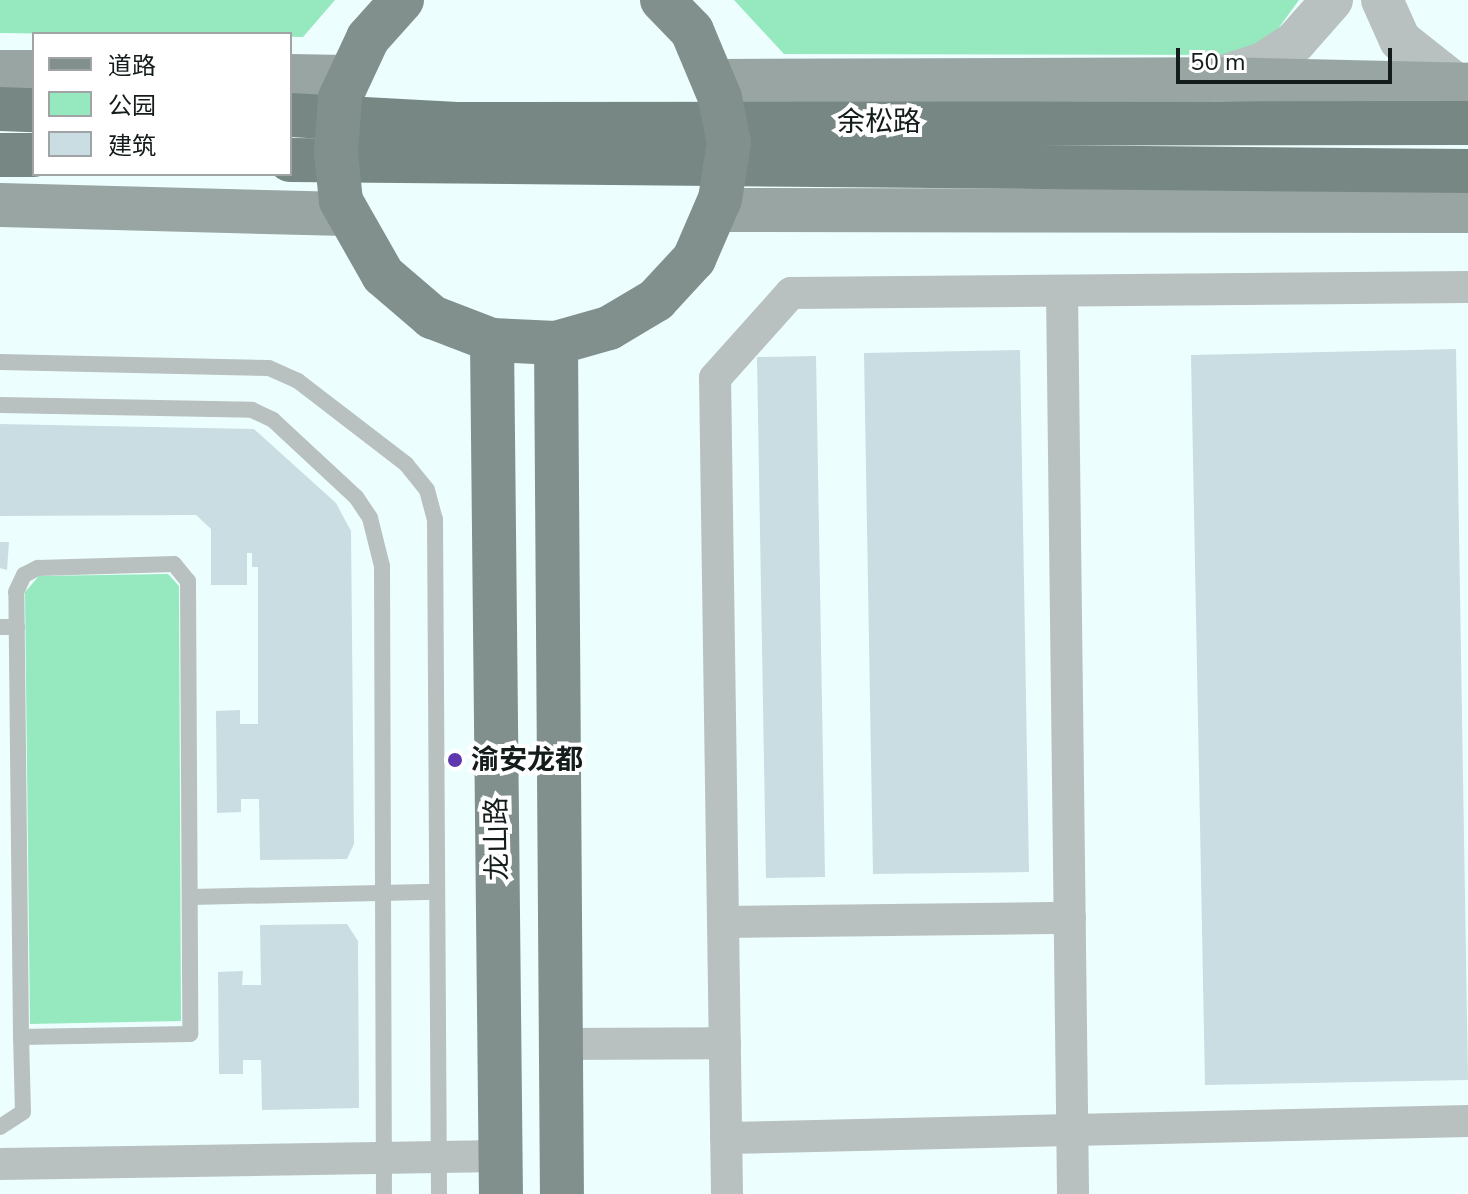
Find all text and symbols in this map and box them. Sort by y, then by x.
legend [32,32,292,176]
scale bar [1180,32,1396,82]
text: 50 m [1190,46,1246,78]
text: 道路 [108,50,156,82]
text: 公园 [108,90,156,122]
street label: 余松路 [837,105,921,139]
text: 建筑 [108,130,156,162]
place label: 渝安龙都 [471,743,583,777]
marker: 渝安龙都 [446,751,464,769]
street label: 龙山路 [479,797,515,881]

